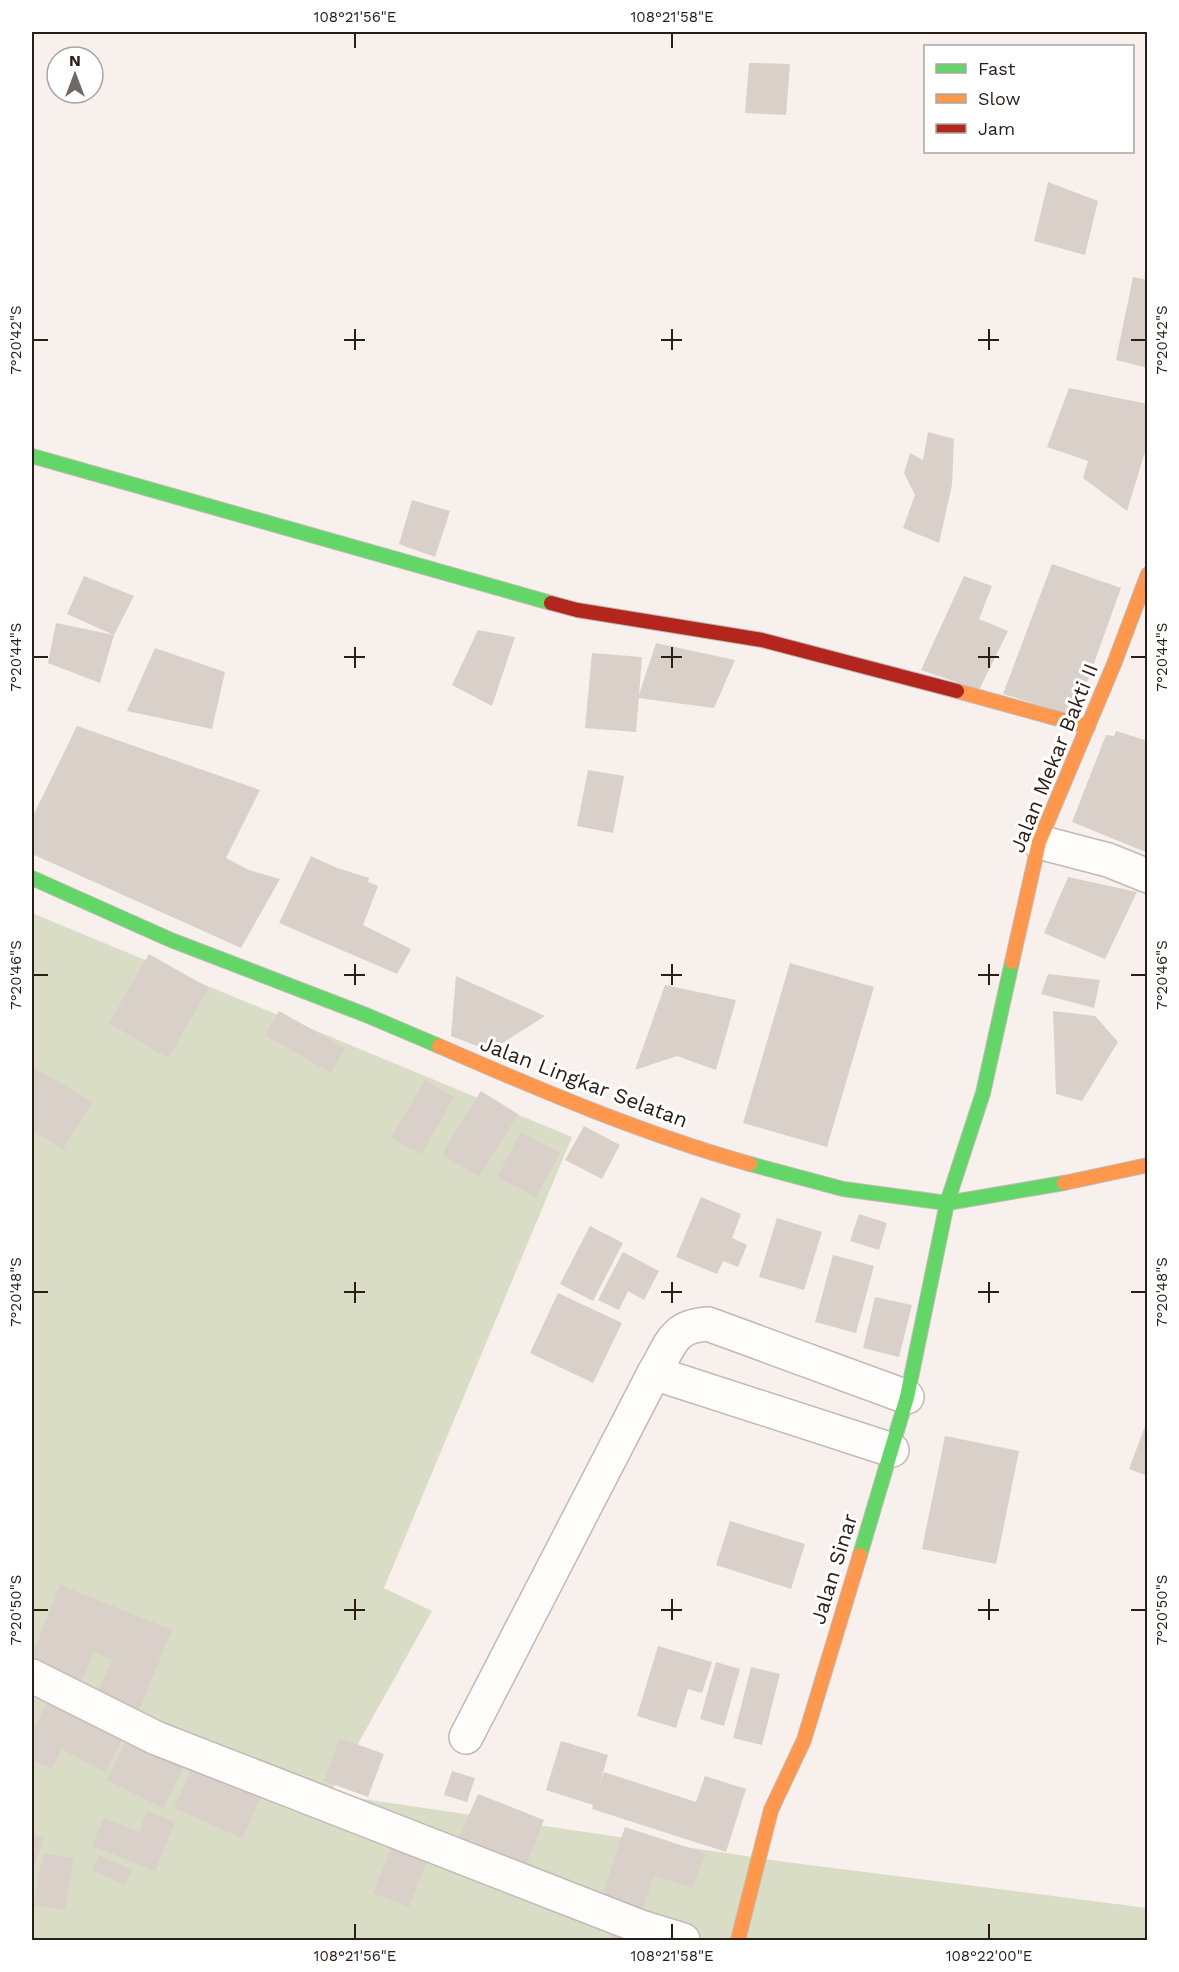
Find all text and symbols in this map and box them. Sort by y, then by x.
text: 108°21'56"E [314,8,396,26]
text: 108°21'58"E [630,8,714,26]
north arrow [45,45,105,105]
legend [924,45,1134,153]
text: N [69,51,81,70]
text: Fast [978,58,1016,79]
text: Slow [978,88,1021,109]
text: Jam [978,118,1015,139]
text: 7°20'42"S [7,305,25,375]
text: 7°20'42"S [1153,305,1171,375]
text: 7°20'44"S [7,623,25,691]
text: 7°20'44"S [1153,623,1171,691]
street label: Jalan Mekar Bakti II [1004,659,1103,856]
text: 7°20'46"S [7,940,25,1010]
text: 7°20'46"S [1153,940,1171,1010]
street label: Jalan Lingkar Selatan [477,1030,691,1133]
text: 7°20'48"S [7,1257,25,1327]
text: 7°20'48"S [1153,1257,1171,1327]
street label: Jalan Sinar [805,1510,862,1627]
text: 7°20'50"S [7,1575,25,1645]
text: 7°20'50"S [1153,1575,1171,1645]
text: 108°21'56"E [314,1947,396,1965]
text: 108°21'58"E [630,1947,714,1965]
text: 108°22'00"E [946,1947,1032,1965]

